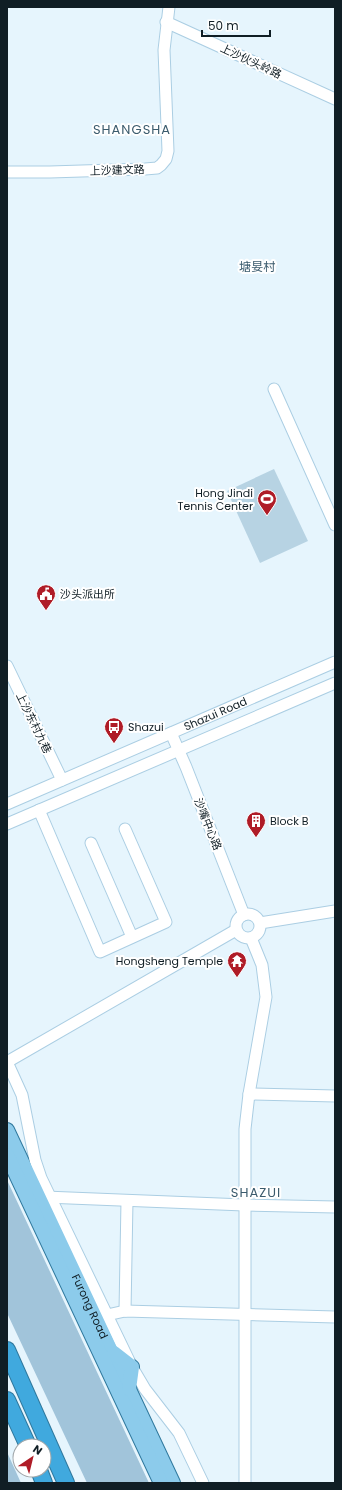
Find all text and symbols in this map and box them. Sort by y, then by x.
scale bar [202,12,270,38]
text: 50 m [208,17,239,34]
street label: 上沙伙头岭路 [218,40,284,82]
district label: SHANGSHA [93,120,171,139]
street label: 上沙建文路 [89,161,145,179]
district label: 塘妟村 [239,258,276,275]
place label: Hong Jindi Tennis Center [177,485,253,514]
sports icon: Hong Jindi Tennis Center [256,488,278,516]
public building icon: 沙头派出所 [35,583,57,611]
place label: 沙头派出所 [60,586,115,602]
street label: 上沙东村九巷 [12,690,56,756]
street label: Shazui Road [181,693,249,735]
bus stop icon: Shazui [103,716,125,744]
place label: Shazui [128,719,164,735]
street label: 沙嘴中心路 [190,796,226,852]
building icon: Block B [245,810,267,838]
place label: Block B [270,813,309,829]
temple icon: Hongsheng Temple [226,950,248,978]
place label: Hongsheng Temple [116,953,223,969]
district label: SHAZUI [231,1183,281,1202]
street label: Furong Road [68,1271,112,1341]
north arrow [12,1438,52,1478]
text: N [30,1441,46,1459]

